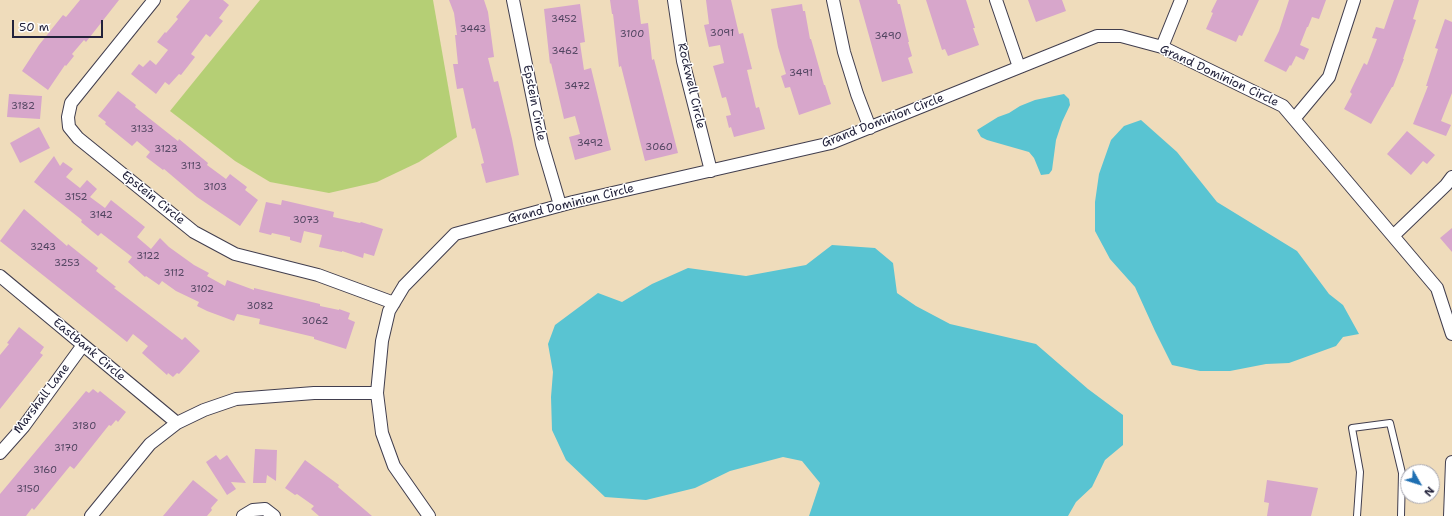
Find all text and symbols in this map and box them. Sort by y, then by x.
scale bar [14,12,105,38]
house number: 3452 [551,13,577,25]
text: 50 m [19,19,49,35]
house number: 3443 [460,23,486,35]
house number: 3091 [710,27,734,39]
house number: 3100 [620,28,644,40]
house number: 3490 [874,30,902,42]
street label: Rockwell Circle [674,42,708,130]
street label: Grand Dominion Circle [1157,42,1281,110]
house number: 3462 [552,45,578,57]
street label: Epstein Circle [520,64,548,142]
house number: 3491 [789,67,813,79]
house number: 3472 [564,80,590,92]
street label: Grand Dominion Circle [820,91,946,151]
house number: 3182 [11,100,35,112]
house number: 3133 [130,123,154,135]
house number: 3492 [577,137,603,149]
house number: 3060 [645,141,673,153]
house number: 3123 [154,143,178,155]
house number: 3113 [181,160,201,172]
street label: Epstein Circle [118,168,188,228]
house number: 3103 [203,181,227,193]
street label: Grand Dominion Circle [506,181,636,227]
house number: 3152 [64,191,88,203]
house number: 3142 [89,209,113,221]
house number: 3073 [293,214,319,226]
house number: 3243 [30,241,56,253]
house number: 3122 [136,250,160,262]
house number: 3253 [54,257,80,269]
house number: 3112 [164,267,184,279]
house number: 3102 [190,283,214,295]
house number: 3082 [246,300,274,312]
house number: 3062 [302,315,328,327]
street label: Eastbank Circle [50,316,128,384]
street label: Marshall Lane [11,361,73,437]
house number: 3180 [72,420,96,432]
house number: 3170 [54,442,78,454]
house number: 3160 [33,464,57,476]
north arrow [1400,464,1440,504]
house number: 3150 [16,483,40,495]
text: N [1420,483,1438,499]

